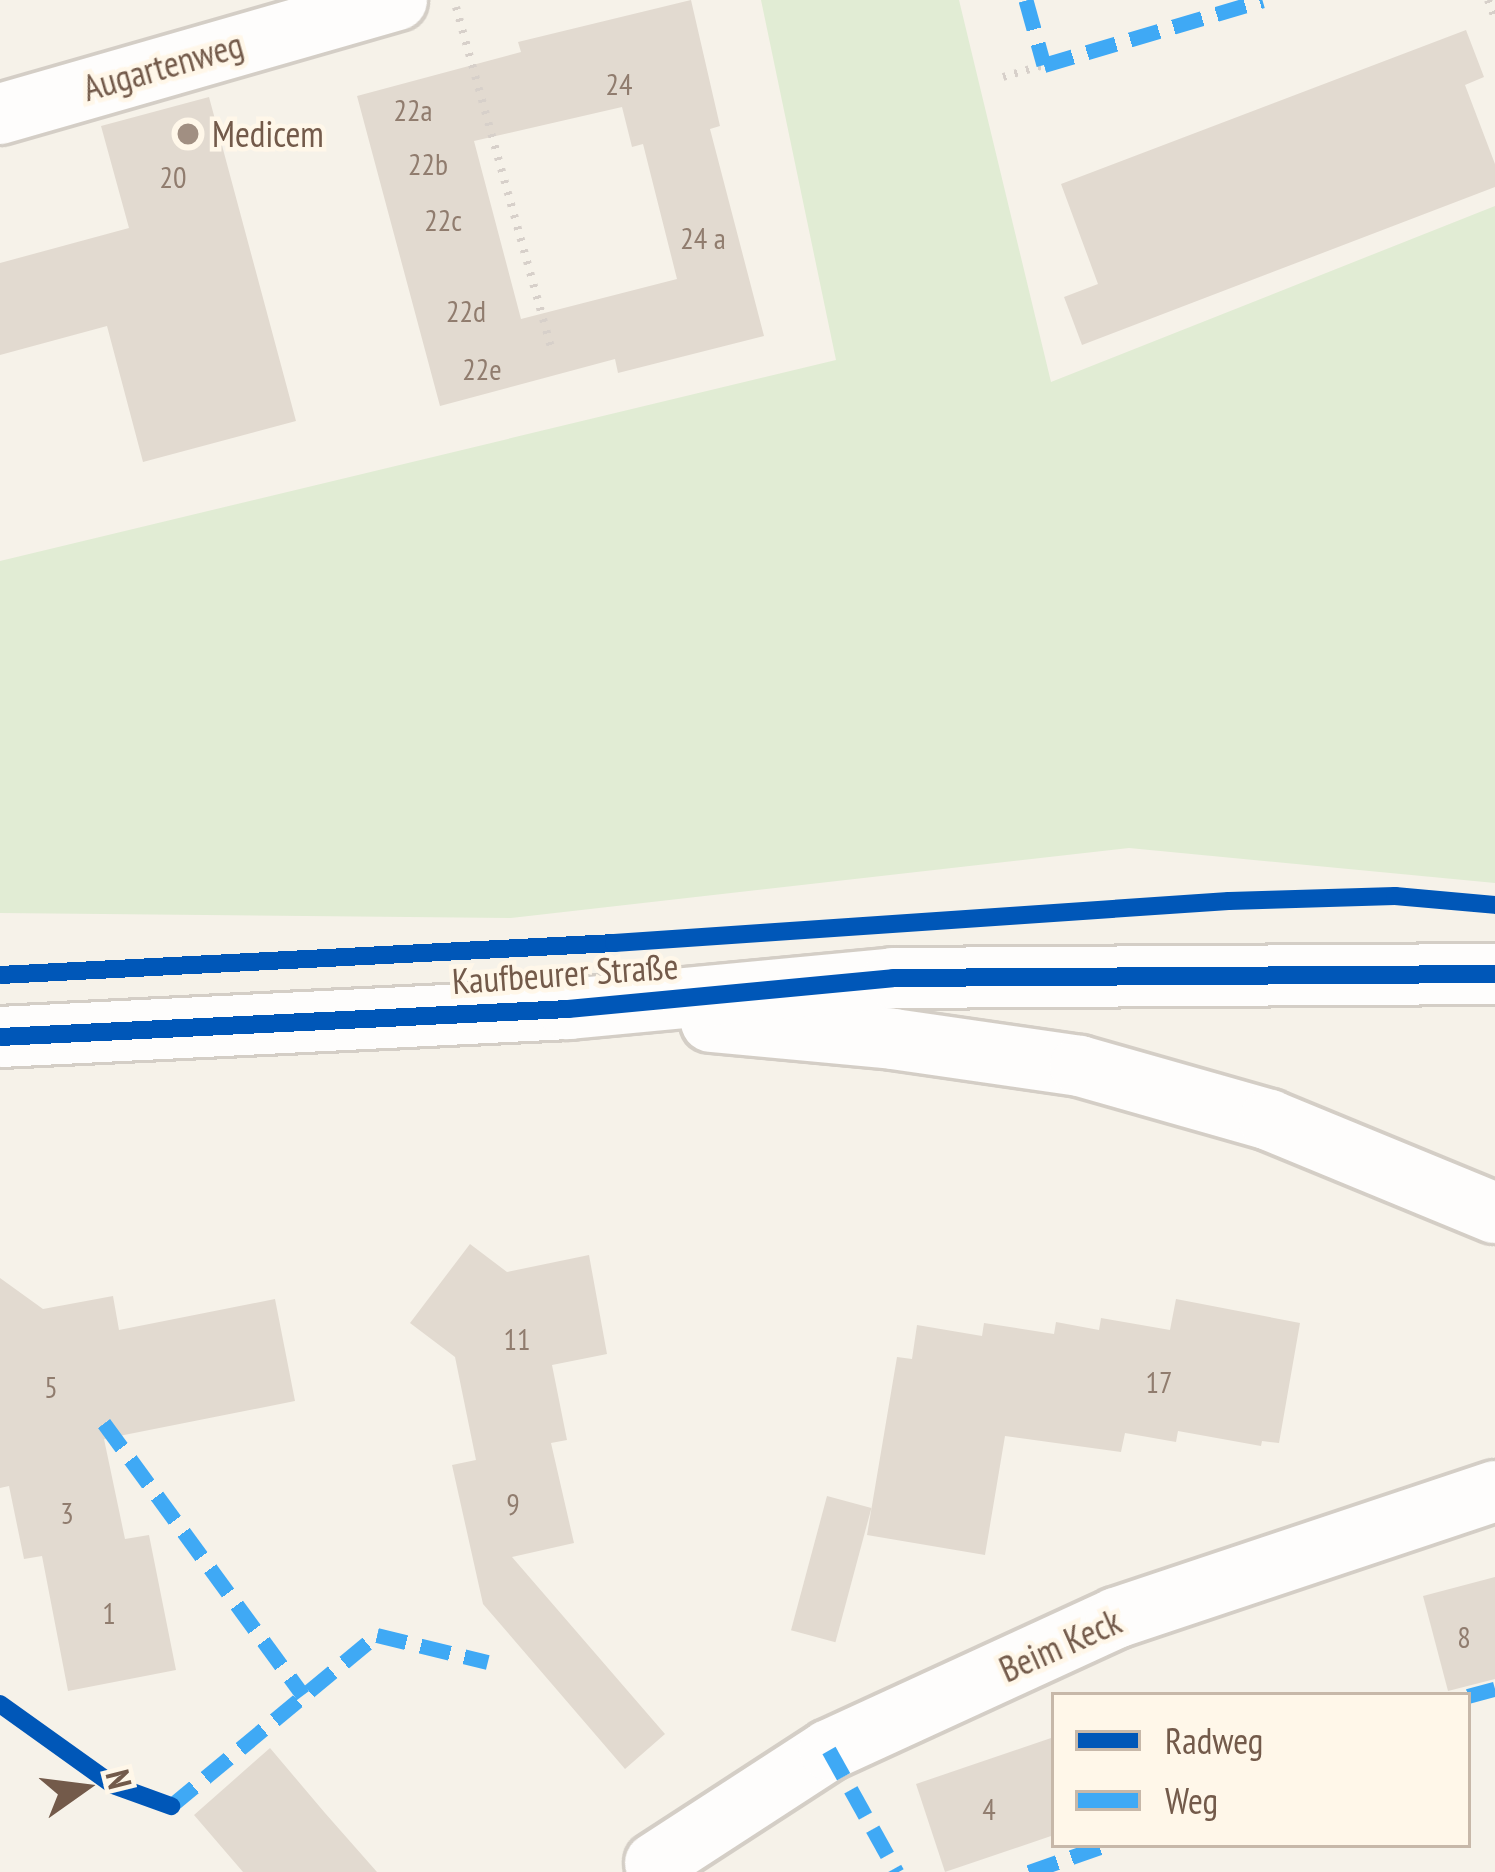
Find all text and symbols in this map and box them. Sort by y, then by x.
street label: Augartenweg [78,23,248,109]
house number: 24 [606,66,632,102]
house number: 22a [394,92,432,128]
place label: Medicem [212,112,324,156]
marker: Medicem [175,121,201,147]
house number: 22b [408,146,448,182]
house number: 20 [160,159,186,195]
house number: 22c [424,202,462,238]
house number: 24 a [680,220,726,256]
house number: 22d [446,293,486,329]
house number: 22e [462,351,502,387]
street label: Kaufbeurer Straße [450,944,680,1002]
house number: 11 [504,1321,530,1357]
house number: 17 [1146,1364,1172,1400]
house number: 5 [44,1369,58,1405]
house number: 9 [506,1486,520,1522]
house number: 3 [60,1495,74,1531]
house number: 1 [102,1595,116,1631]
street label: Beim Keck [993,1599,1127,1691]
house number: 8 [1457,1619,1471,1655]
legend [1051,1692,1471,1848]
text: Radweg [1165,1717,1263,1764]
north arrow [24,1728,144,1848]
text: N [96,1765,142,1793]
text: Weg [1165,1777,1218,1824]
house number: 4 [982,1791,996,1827]

